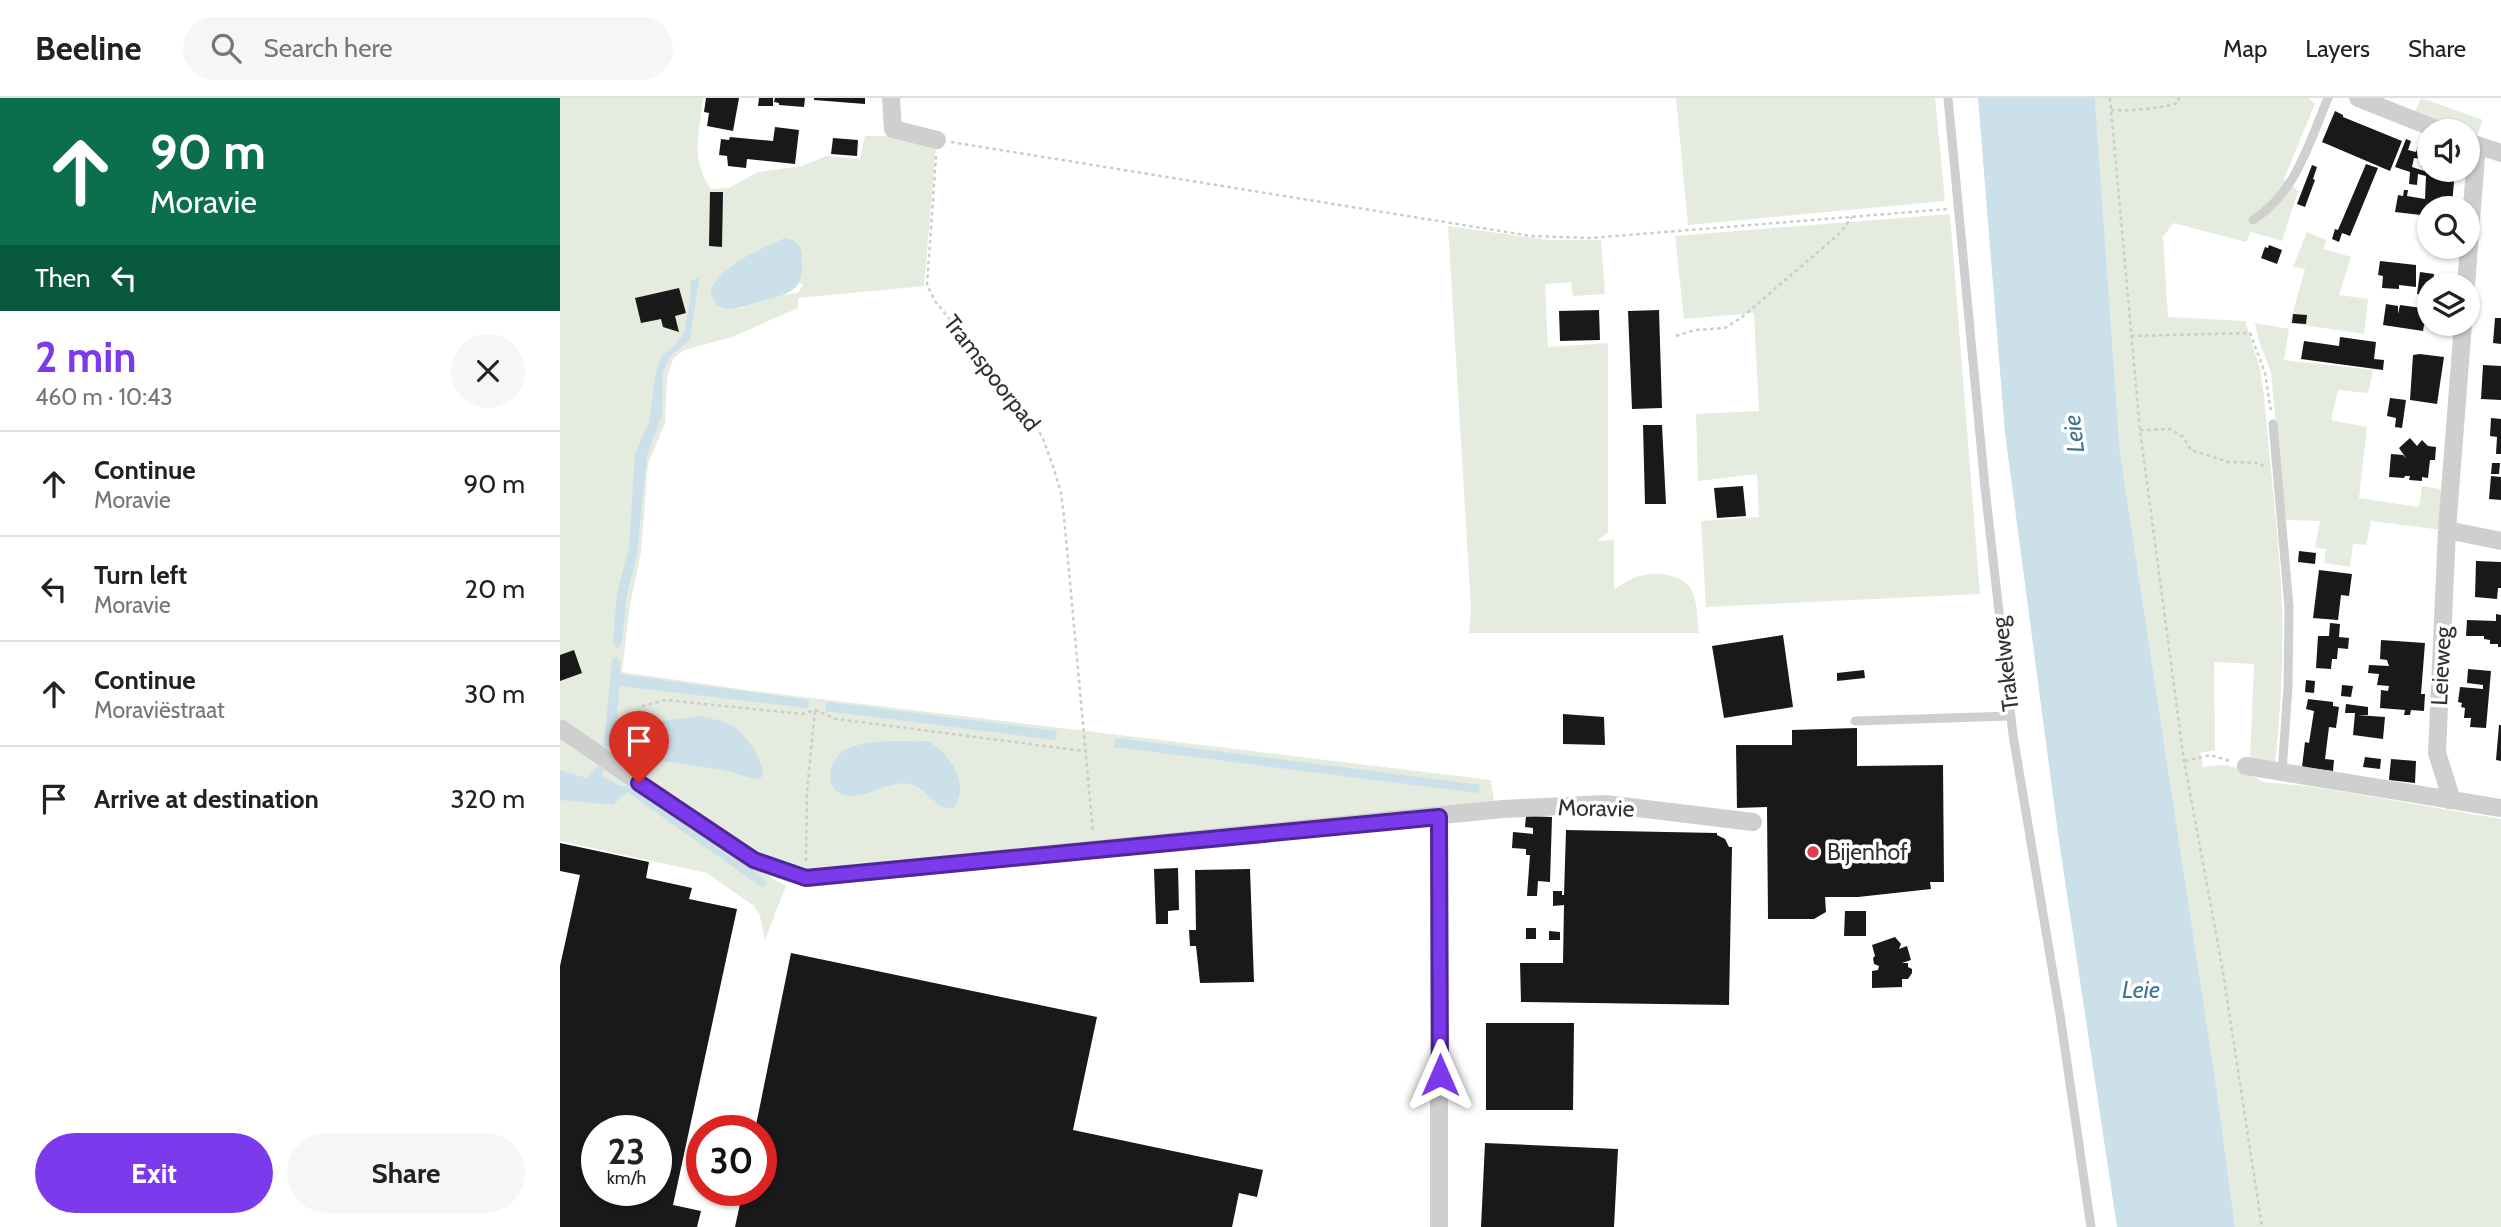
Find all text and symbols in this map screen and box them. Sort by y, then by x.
search box [183,17,673,80]
text: Beeline [35,28,141,68]
icon: search [207,29,245,67]
text: Search here [263,32,393,64]
text: Map [2223,34,2267,63]
text: Layers [2305,34,2370,63]
text: Share [2408,34,2466,63]
map controls [2417,119,2480,336]
button: sound [2417,119,2480,182]
text: 90 m [150,122,266,181]
icon: ahead [35,126,126,217]
text: Moravie [150,182,257,221]
button: search [2417,196,2480,259]
icon: left [105,259,143,297]
text: Then [35,262,91,294]
button: layers [2417,273,2480,336]
street label: Tramspoorpad [938,309,1046,437]
text: 2 min [35,331,136,383]
button: close [451,334,525,408]
text: 460 m · 10:43 [35,383,173,411]
water label: Leie [2057,413,2090,455]
text: Continue [94,454,196,486]
icon: ahead [35,465,73,503]
text: 90 m [463,468,525,500]
text: Moravie [94,486,171,514]
text: Turn left [94,559,187,591]
icon: left [35,570,73,608]
text: 20 m [465,573,525,605]
text: Moravie [94,591,171,619]
street label: Trakelweg [1985,615,2025,713]
street label: Leieweg [2425,625,2457,706]
text: Continue [94,664,196,696]
icon: ahead [35,675,73,713]
text: 30 m [464,678,525,710]
text: Moraviëstraat [94,696,225,724]
pin [609,711,669,783]
icon: arrive [620,722,658,760]
icon: arrive [35,780,73,818]
text: Arrive at destination [94,783,319,815]
text: 320 m [451,783,525,815]
street label: Moravie [1557,793,1635,823]
place label: Bijenhof [1827,838,1908,866]
marker: Bijenhof [1805,844,1821,860]
water label: Leie [2122,975,2160,1004]
position arrow [1403,1038,1477,1112]
speed limit sign: 30 [686,1115,777,1206]
text: 23 [608,1130,645,1173]
button: Exit [35,1133,273,1213]
button: Share [287,1133,525,1213]
text: km/h [607,1167,646,1189]

